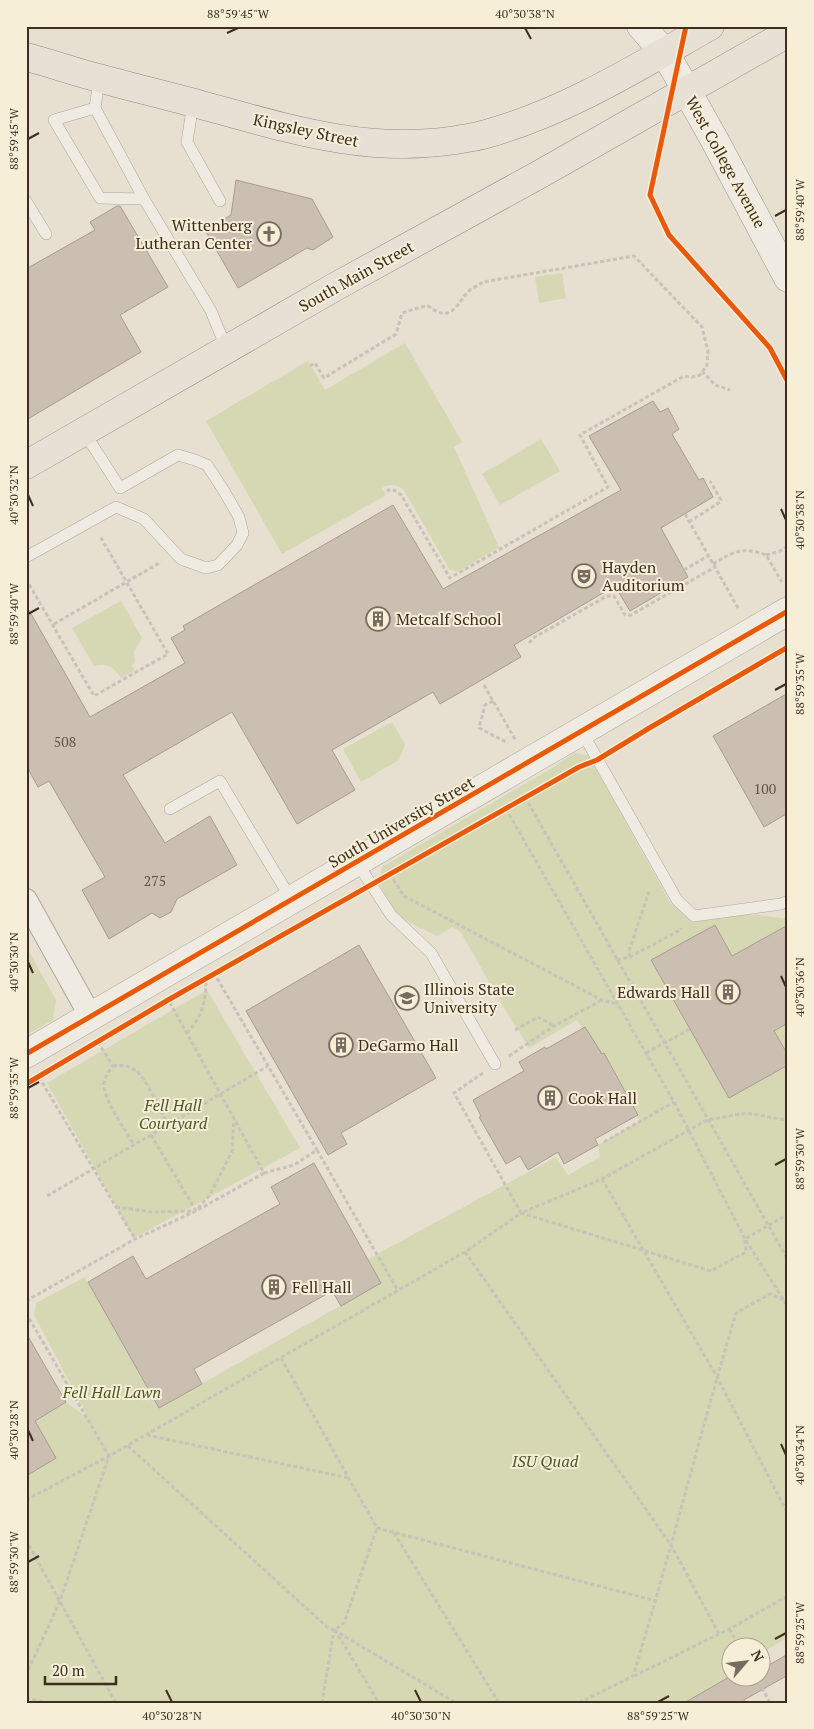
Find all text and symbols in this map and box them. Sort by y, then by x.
text: 88°59'45"W [207,6,270,21]
text: 40°30'38"N [495,6,555,21]
street label: West College Avenue [681,92,771,232]
text: 88°59'45"W [6,107,21,170]
street label: Kingsley Street [251,108,361,152]
text: 88°59'40"W [792,178,807,241]
place label: Wittenberg Lutheran Center [135,214,253,254]
church icon: Wittenberg Lutheran Center [256,221,282,247]
street label: South Main Street [294,235,418,317]
text: 40°30'32"N [6,465,21,525]
text: 40°30'38"N [792,490,807,550]
place label: Hayden Auditorium [602,556,685,596]
theatre icon: Hayden Auditorium [571,563,597,589]
text: 88°59'40"W [6,582,21,645]
building icon: Metcalf School [365,606,391,632]
place label: Metcalf School [396,608,502,630]
text: 88°59'35"W [792,652,807,715]
house number: 508 [54,732,76,751]
street label: South University Street [324,771,478,873]
house number: 100 [754,779,776,798]
house number: 275 [144,871,166,890]
text: 40°30'30"N [6,932,21,992]
text: 40°30'36"N [792,957,807,1017]
place label: Illinois State University [424,978,515,1018]
building icon: Edwards Hall [715,979,741,1005]
place label: Edwards Hall [617,981,710,1003]
school or university icon: Illinois State University [394,985,420,1011]
building icon: DeGarmo Hall [328,1032,354,1058]
place label: DeGarmo Hall [358,1034,459,1056]
text: 88°59'35"W [6,1056,21,1119]
building icon: Cook Hall [537,1085,563,1111]
place label: Cook Hall [568,1087,637,1109]
park label: Fell Hall Courtyard [139,1094,208,1134]
text: 88°59'30"W [792,1127,807,1190]
building icon: Fell Hall [261,1274,287,1300]
place label: Fell Hall [292,1276,352,1298]
park label: Fell Hall Lawn [62,1381,161,1403]
text: 40°30'28"N [6,1400,21,1460]
text: 40°30'34"N [792,1425,807,1485]
park label: ISU Quad [511,1450,579,1472]
text: 88°59'30"W [6,1530,21,1593]
text: 88°59'25"W [792,1601,807,1664]
north arrow [722,1636,772,1686]
text: N [747,1647,769,1665]
scale bar [45,1654,116,1686]
text: 20 m [52,1660,85,1680]
text: 40°30'28"N [142,1708,202,1723]
text: 40°30'30"N [391,1708,451,1723]
text: 88°59'25"W [627,1708,690,1723]

